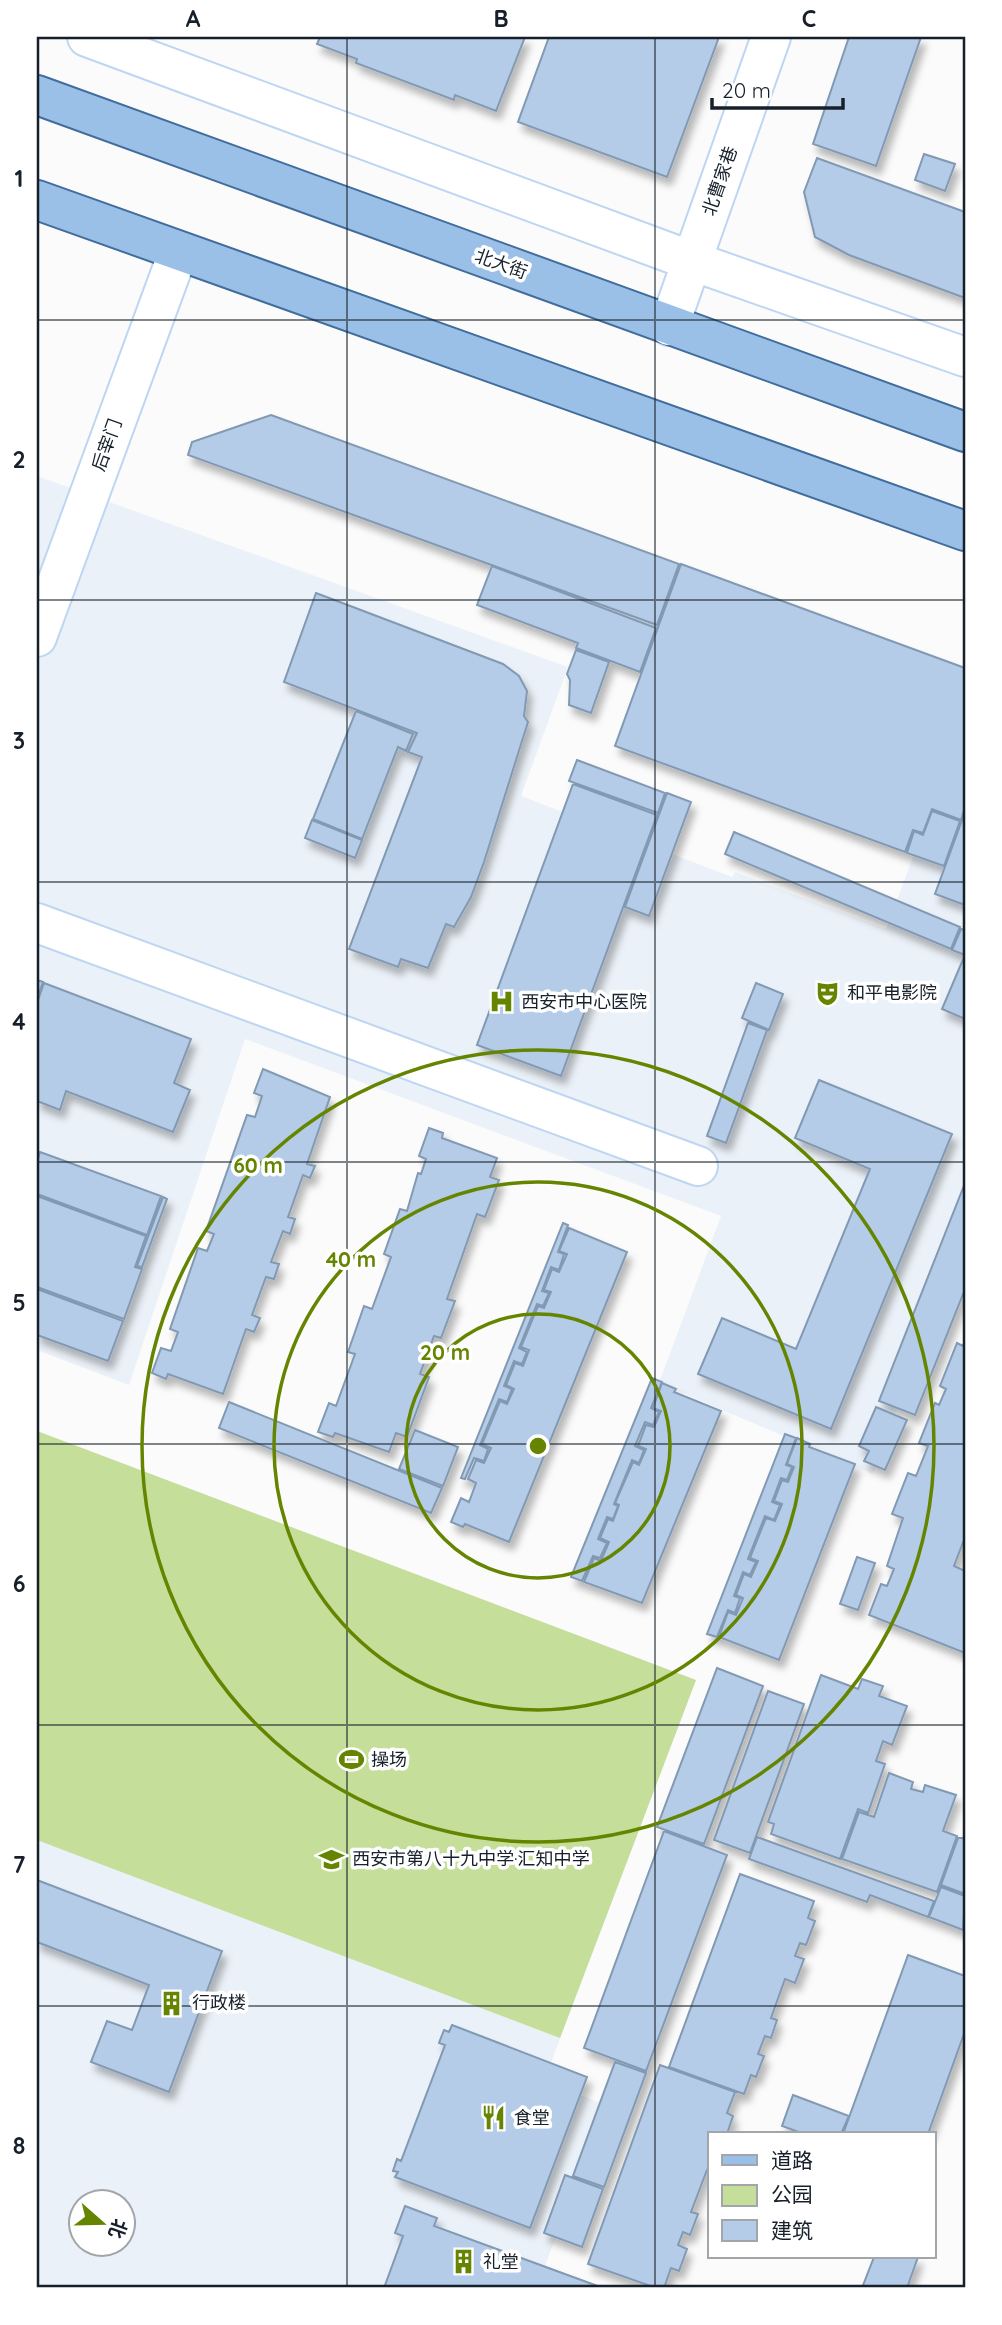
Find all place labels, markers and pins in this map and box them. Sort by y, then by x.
theatre icon: 和平电影院 [813,979,841,1007]
place label: 和平电影院 [847,981,937,1004]
hospital icon: 西安市中心医院 [487,988,515,1016]
place label: 西安市中心医院 [521,990,647,1013]
centre of rings [526,1434,550,1458]
sports icon: 操场 [337,1746,365,1774]
place label: 操场 [371,1748,407,1771]
school or university icon: 西安市第八十九中学·汇知中学 [318,1845,346,1873]
place label: 西安市第八十九中学·汇知中学 [352,1847,590,1870]
building icon: 行政楼 [158,1989,186,2017]
place label: 行政楼 [192,1991,246,2014]
restaurant icon: 食堂 [480,2104,508,2132]
place label: 食堂 [514,2106,550,2129]
building icon: 礼堂 [449,2248,477,2276]
place label: 礼堂 [483,2250,519,2273]

